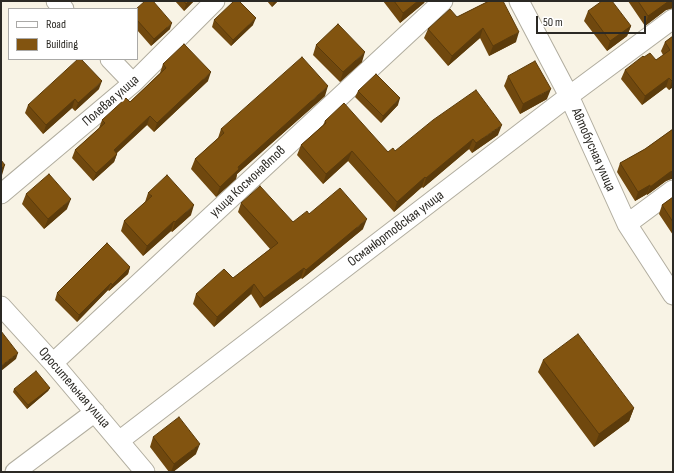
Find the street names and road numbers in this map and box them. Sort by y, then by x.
street label: Полевая улица [79,72,143,130]
street label: Автобусная улица [567,106,619,194]
street label: улица Космонавтов [207,143,289,221]
street label: Османюртовская улица [345,187,447,271]
street label: Оросительная улица [34,344,114,432]

